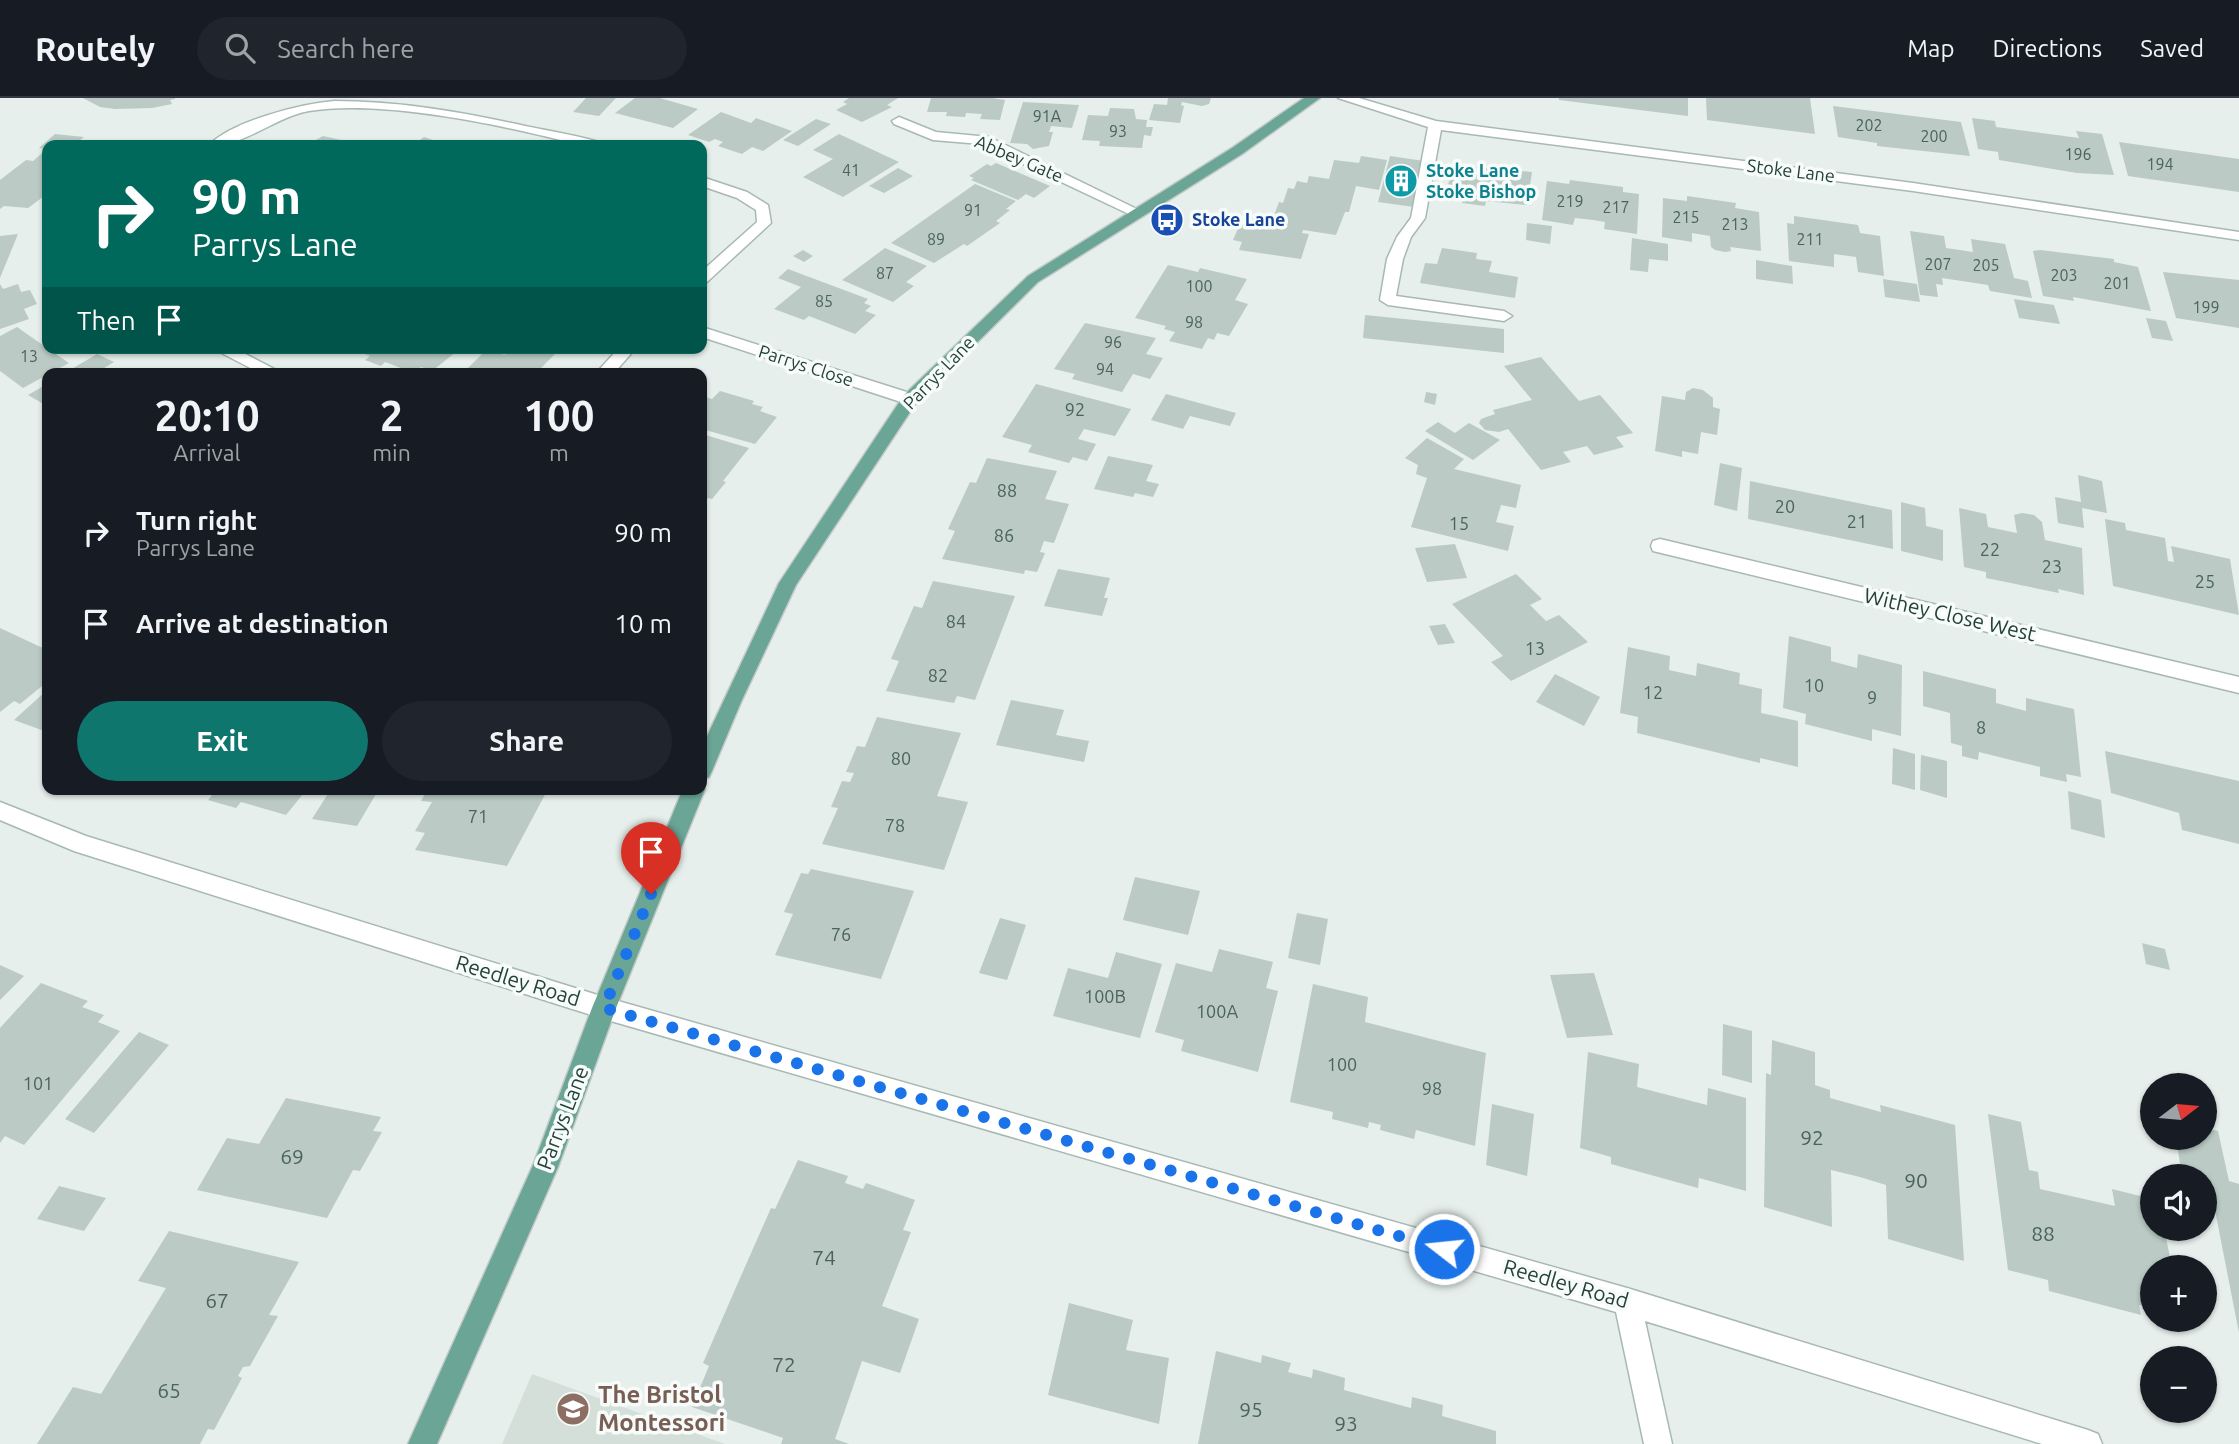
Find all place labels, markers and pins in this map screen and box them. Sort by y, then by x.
place label: Stoke Lane Stoke Bishop [1426,160,1536,201]
building icon: Stoke Lane Stoke Bishop [1382,162,1420,200]
bus stop icon: Stoke Lane [1148,201,1186,239]
place label: Stoke Lane [1192,209,1285,229]
pin [621,822,681,894]
place label: The Bristol Montessori [598,1381,725,1436]
school or university icon: The Bristol Montessori [554,1390,592,1428]

